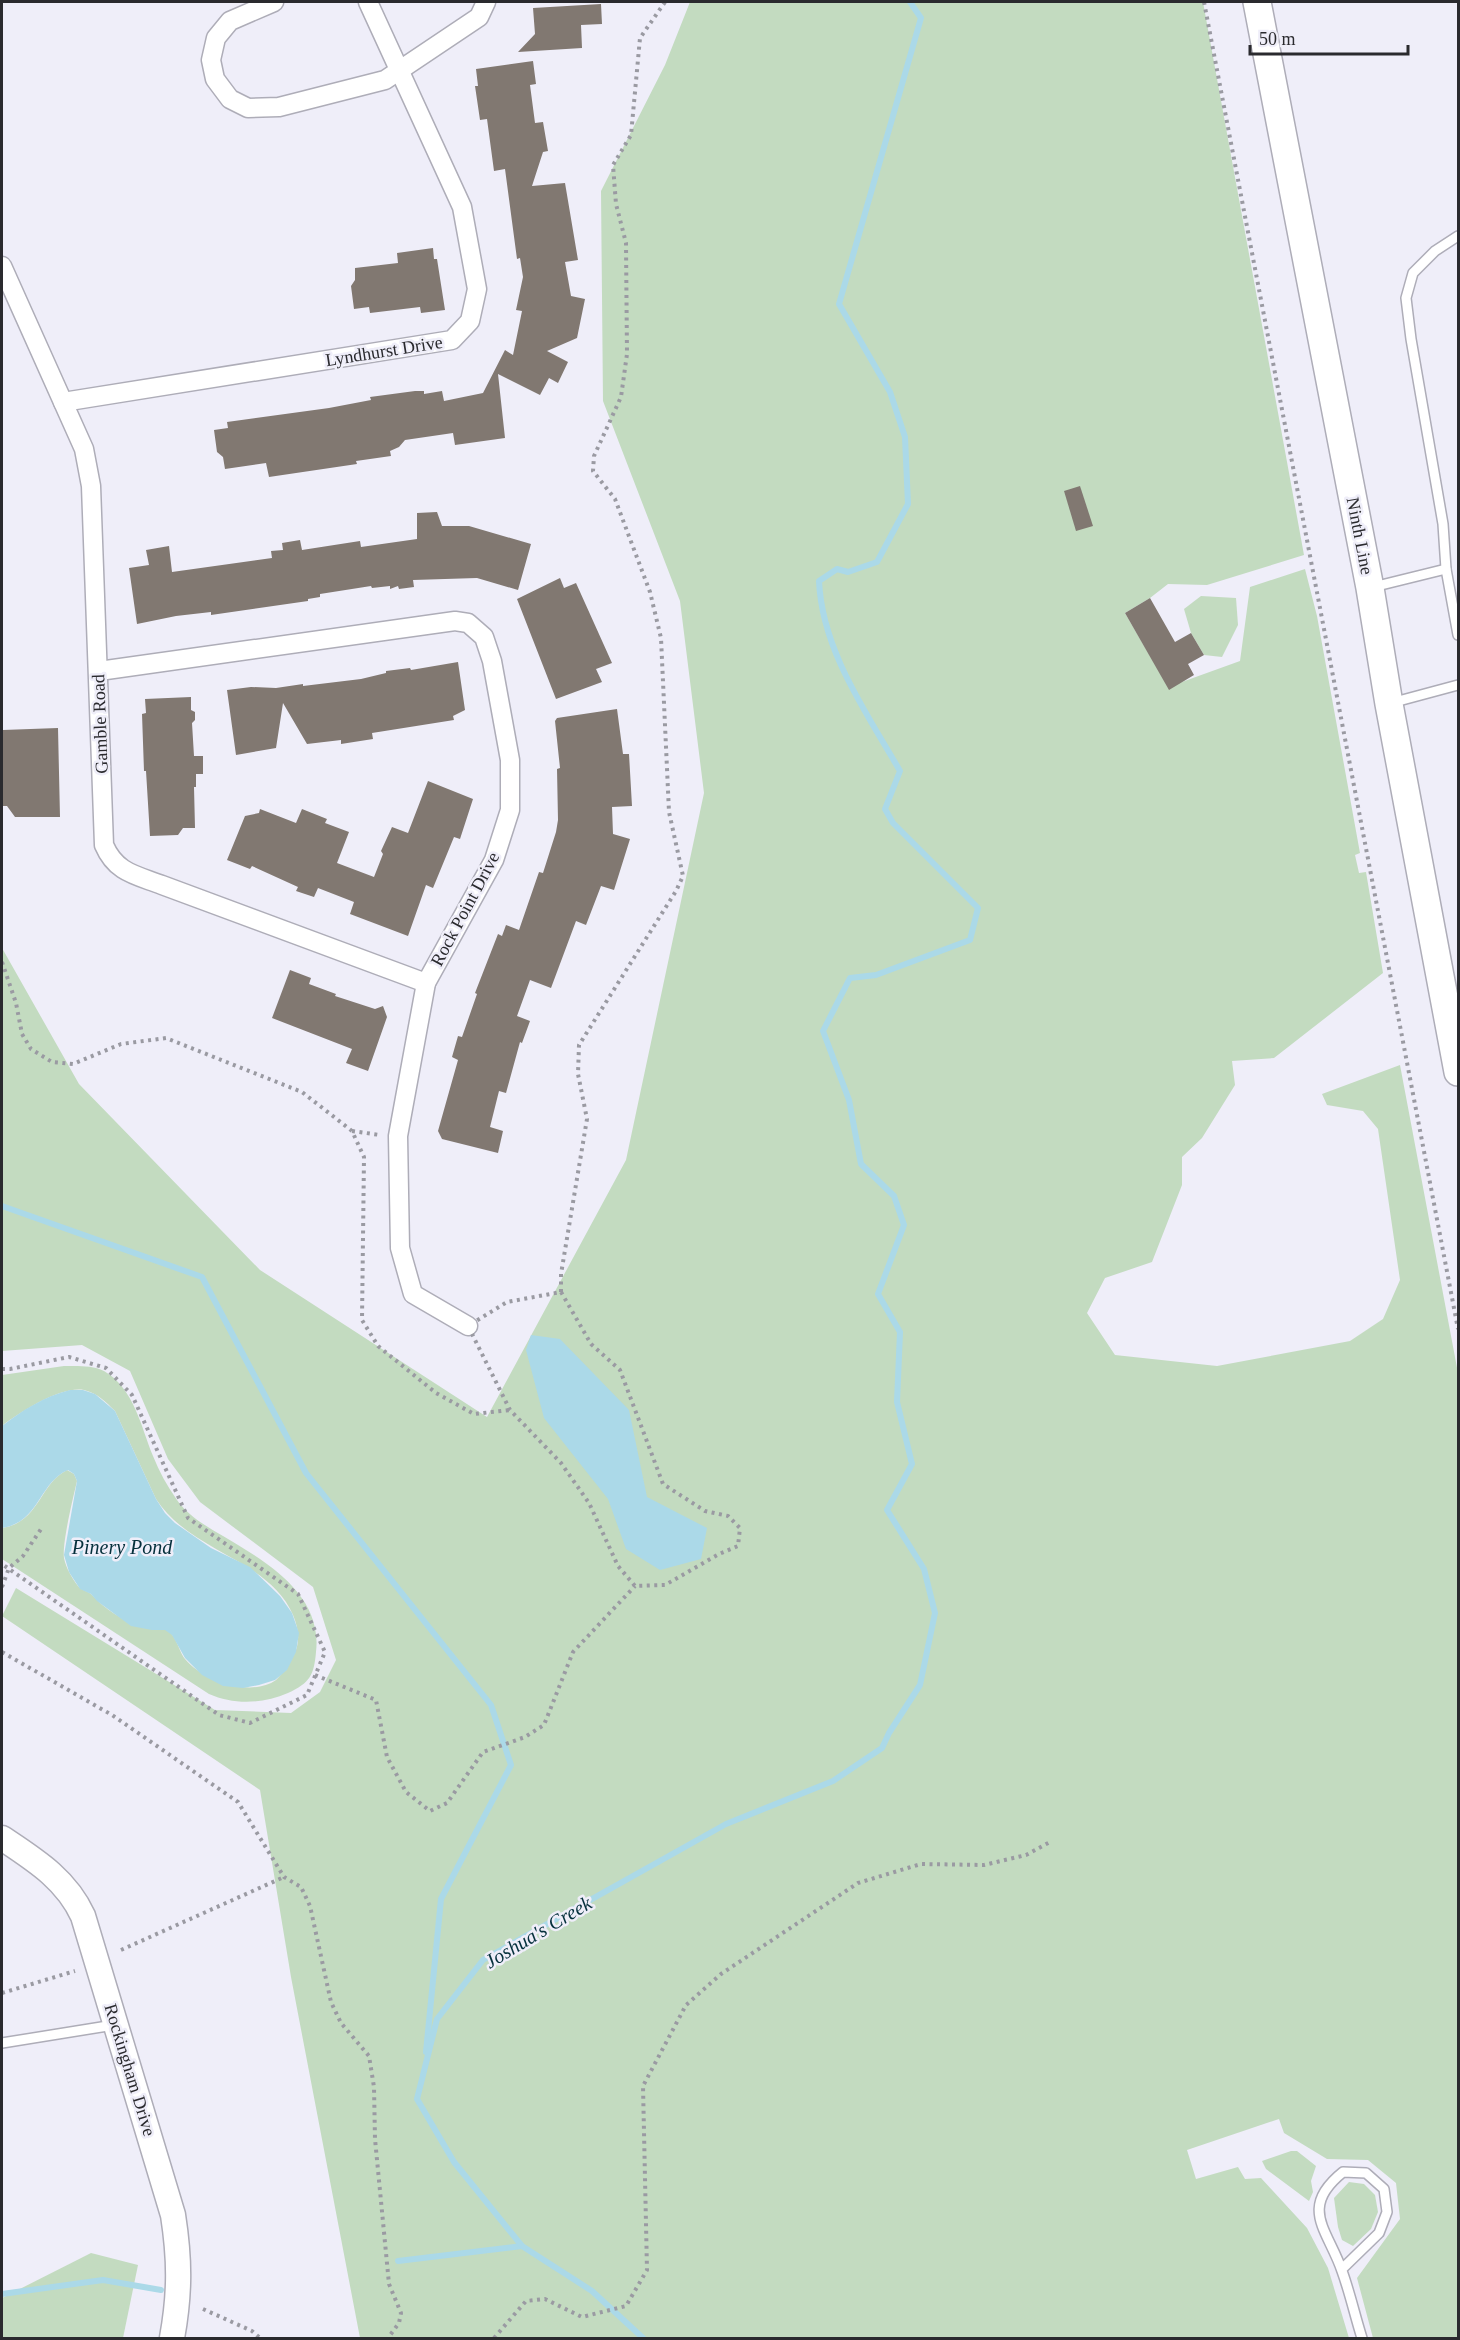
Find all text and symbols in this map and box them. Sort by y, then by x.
scale bar [1250,18,1408,56]
text: 50 m [1259,29,1296,49]
street label: Lyndhurst Drive [324,332,444,370]
street label: Ninth Line [1343,496,1377,576]
street label: Gamble Road [88,674,112,774]
street label: Rock Point Drive [427,849,503,969]
water label: Pinery Pond [71,1536,173,1559]
water label: Joshua's Creek [481,1891,596,1973]
street label: Rockingham Drive [100,2001,160,2139]

